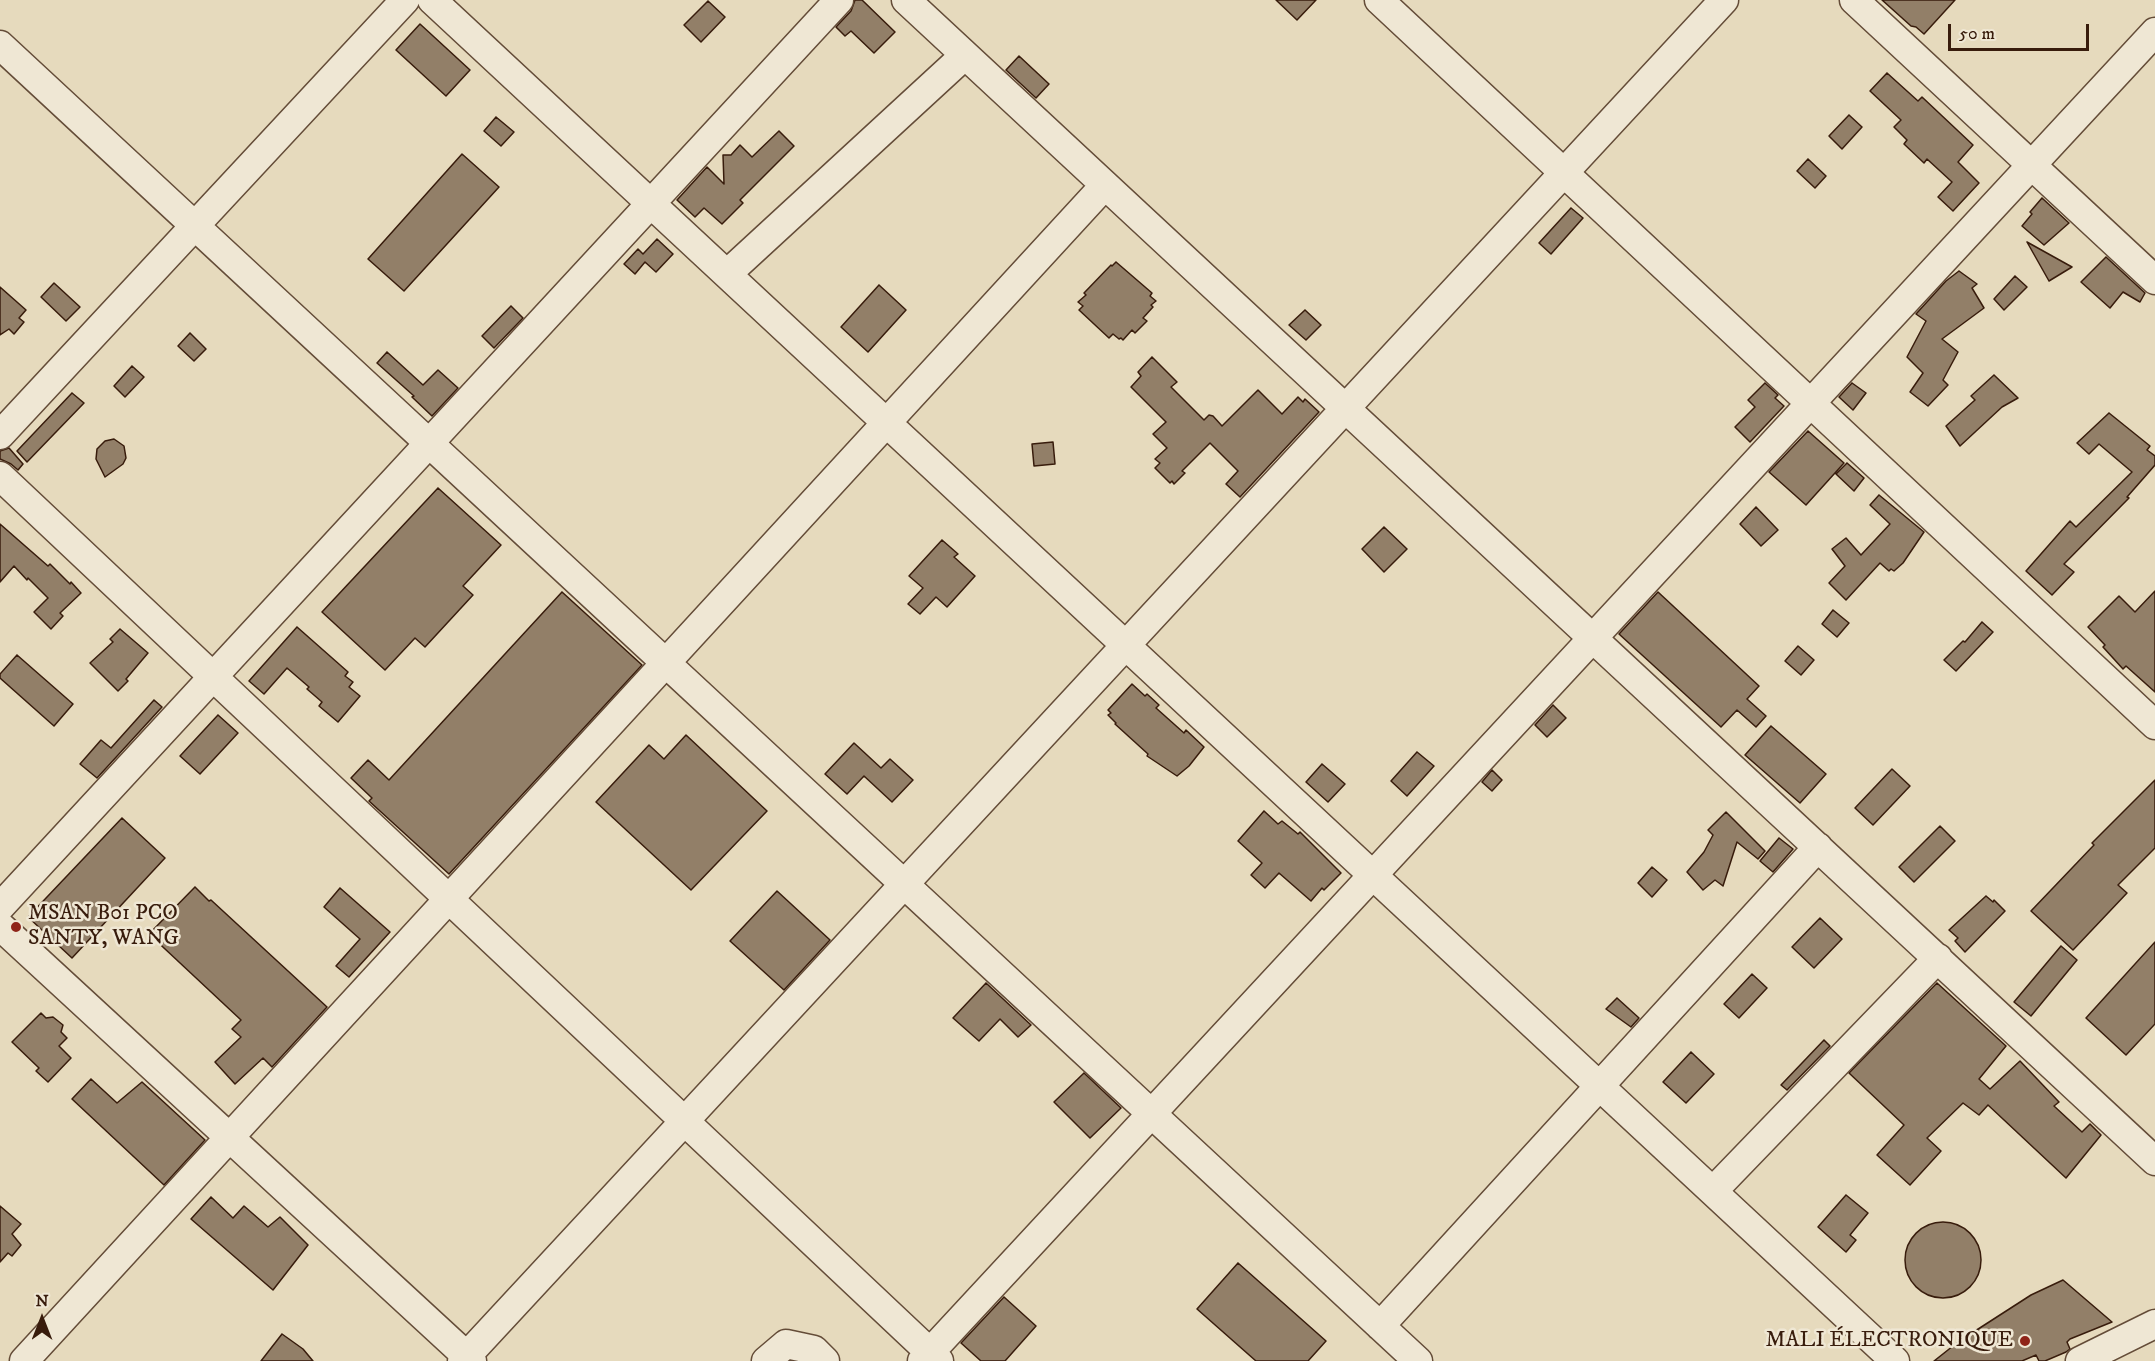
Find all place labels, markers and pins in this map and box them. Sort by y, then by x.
place label: MSAN B01 PCO SANTY, WANG [28,901,179,952]
marker: MSAN B01 PCO SANTY, WANG [9,920,23,934]
place label: MALI ÉLECTRONIQUE [1765,1328,2013,1354]
marker: MALI ÉLECTRONIQUE [2018,1334,2032,1348]

